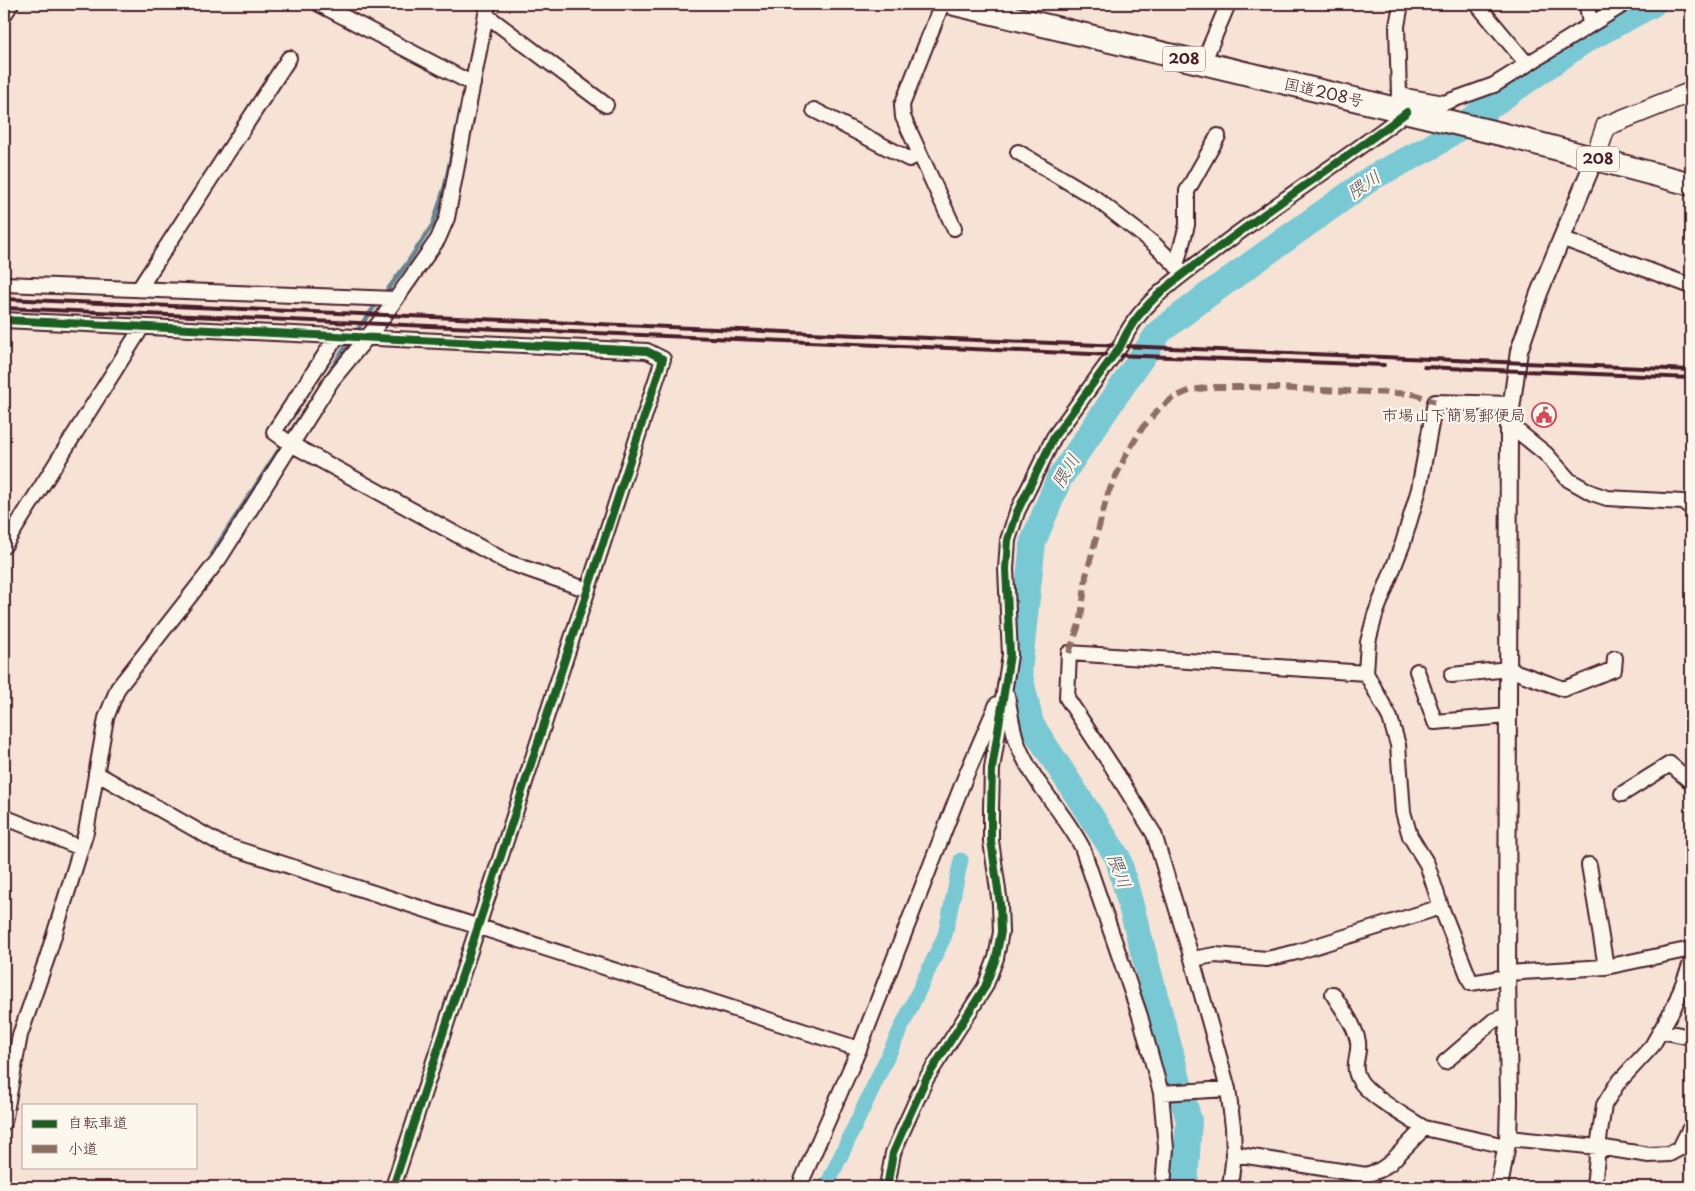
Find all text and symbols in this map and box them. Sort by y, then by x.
road number: 208 [1163,46,1205,72]
street label: 国道208号 [1282,70,1367,112]
road number: 208 [1577,146,1619,172]
water label: 隈川 [1341,162,1386,205]
place label: 市場山下簡易郵便局 [1382,402,1526,426]
public building icon: 市場山下簡易郵便局 [1531,402,1557,428]
water label: 隈川 [1044,448,1086,493]
water label: 隈川 [1102,849,1139,892]
legend [22,1104,198,1168]
text: 自転車道 [68,1110,128,1133]
text: 小道 [68,1136,98,1159]

